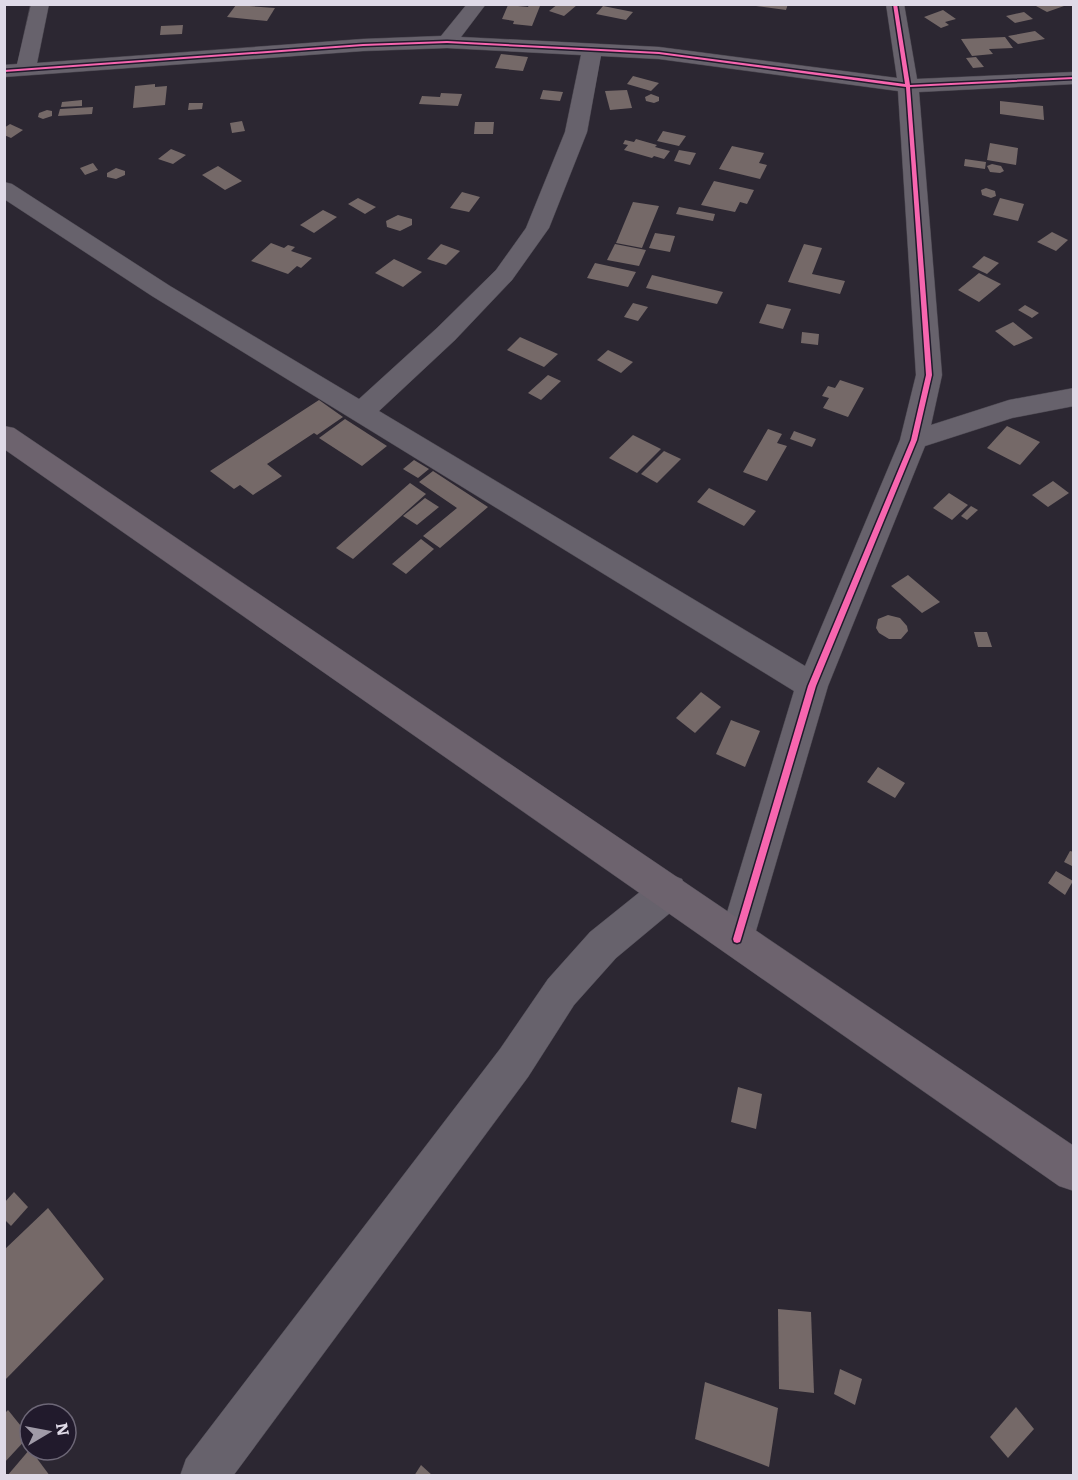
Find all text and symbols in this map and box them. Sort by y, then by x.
north arrow [18,1402,78,1462]
text: N [51,1421,77,1438]

